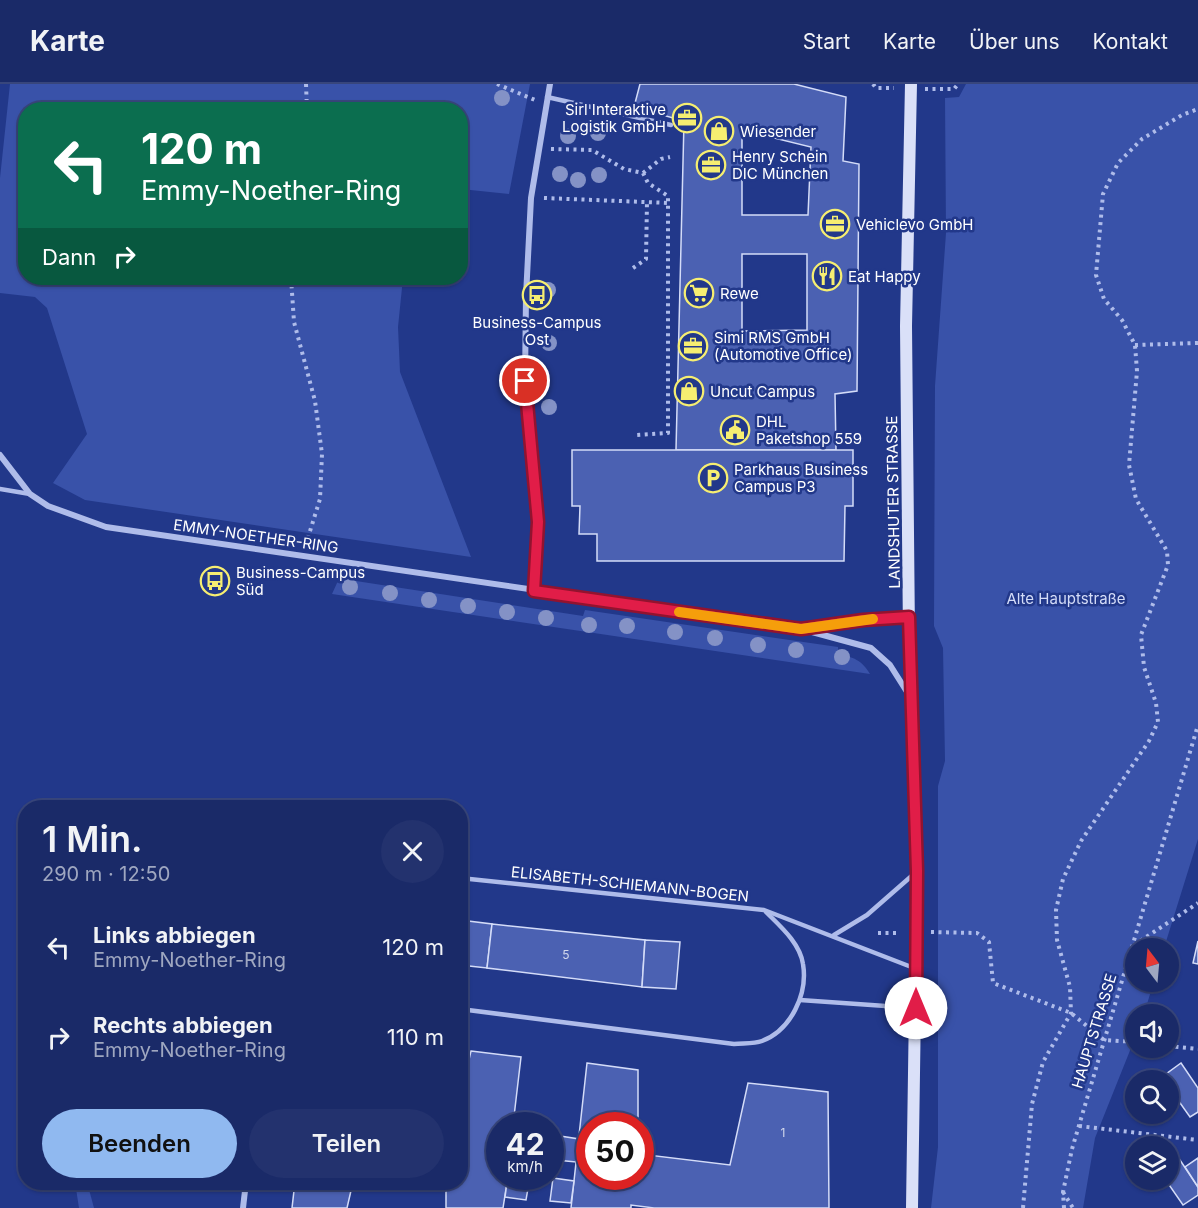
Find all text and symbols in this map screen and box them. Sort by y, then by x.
text: Karte [30,24,105,58]
text: Start [803,29,850,54]
text: Karte [883,29,936,54]
text: Über uns [969,29,1060,54]
text: Kontakt [1093,29,1168,54]
place label: Sirl Interaktive Logistik GmbH [562,100,666,136]
office icon: Sirl Interaktive Logistik GmbH [671,102,703,134]
shop icon: Wiesender [703,115,735,147]
place label: Wiesender [740,122,817,141]
text: 120 m [141,123,262,174]
icon: left [42,126,120,204]
place label: Henry Schein DIC München [732,147,828,183]
office icon: Henry Schein DIC München [695,149,727,181]
text: Emmy-Noether-Ring [141,174,401,207]
office icon: Vehiclevo GmbH [819,208,851,240]
place label: Vehiclevo GmbH [856,215,974,234]
icon: right [108,240,141,273]
text: Dann [42,244,96,270]
restaurant icon: Eat Happy [811,260,843,292]
place label: Eat Happy [848,267,921,286]
supermarket icon: Rewe [683,277,715,309]
bus stop icon: Business-Campus Ost [521,279,553,311]
place label: Rewe [720,284,759,303]
place label: Business-Campus Ost [472,313,602,349]
place label: Simi RMS GmbH (Automotive Office) [714,328,852,364]
office icon: Simi RMS GmbH (Automotive Office) [677,330,709,362]
pin [499,355,550,406]
icon: arrive [508,364,541,397]
shop icon: Uncut Campus [673,375,705,407]
place label: Uncut Campus [710,382,815,401]
place label: DHL Paketshop 559 [756,412,862,448]
public building icon: DHL Paketshop 559 [719,414,751,446]
street label: LANDSHUTER STRASSE [882,415,904,589]
place label: Parkhaus Business Campus P3 [734,460,868,496]
parking icon: Parkhaus Business Campus P3 [697,462,729,494]
street label: EMMY-NOETHER-RING [172,515,340,557]
place label: Business-Campus Süd [236,563,365,599]
bus stop icon: Business-Campus Süd [199,565,231,597]
park label: Alte Hauptstraße [1006,589,1126,608]
text: 1 Min. [42,817,142,861]
button: close [381,820,444,883]
text: 290 m · 12:50 [42,862,170,886]
street label: ELISABETH-SCHIEMANN-BOGEN [510,862,750,906]
text: Links abbiegen [93,922,256,948]
icon: left [42,931,75,964]
text: 120 m [382,934,444,960]
north arrow [1125,938,1179,992]
map controls [1125,938,1179,1190]
house number: 5 [562,947,570,962]
text: Emmy-Noether-Ring [93,948,286,972]
street label: HAUPTSTRASSE [1067,971,1121,1091]
position arrow [884,976,948,1040]
button: sound [1125,1004,1179,1058]
text: Rechts abbiegen [93,1012,273,1038]
icon: right [42,1021,75,1054]
text: 110 m [387,1024,444,1050]
text: Emmy-Noether-Ring [93,1038,286,1062]
button: search [1125,1070,1179,1124]
button: Beenden [42,1109,237,1178]
button: Teilen [249,1109,444,1178]
speed limit sign: 50 [576,1112,654,1190]
house number: 1 [781,1125,785,1140]
text: 42 [505,1126,545,1162]
button: layers [1125,1136,1179,1190]
text: km/h [507,1157,543,1176]

